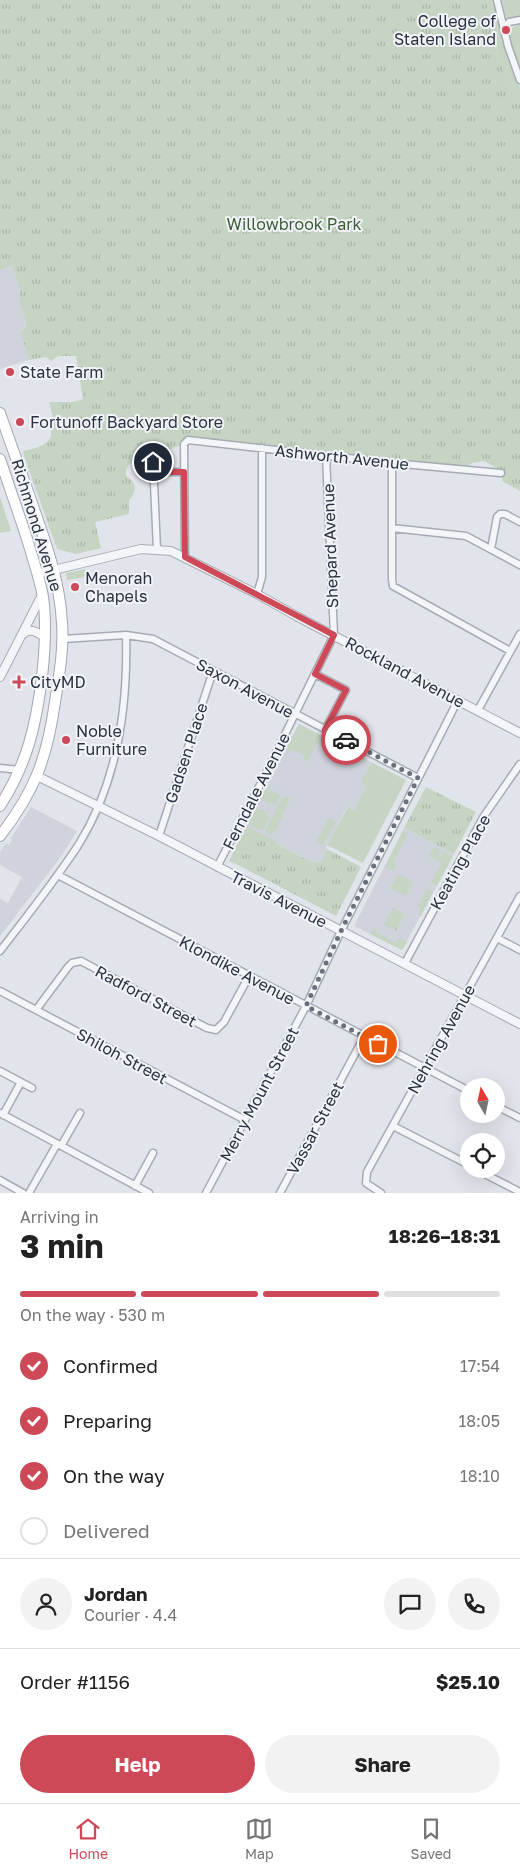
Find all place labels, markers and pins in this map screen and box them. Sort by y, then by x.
place label: College of Staten Island [394,11,496,49]
marker: College of Staten Island [500,24,512,36]
place label: State Farm [20,362,104,382]
marker: State Farm [4,366,16,378]
place label: Fortunoff Backyard Store [30,412,223,432]
marker: Fortunoff Backyard Store [14,416,26,428]
pin [132,441,174,483]
place label: Menorah Chapels [85,568,152,606]
marker: Menorah Chapels [69,581,81,593]
place label: CityMD [30,672,86,692]
marker: CityMD [12,675,26,689]
place label: Noble Furniture [76,721,147,759]
marker: Noble Furniture [60,734,72,746]
pin [357,1023,399,1065]

